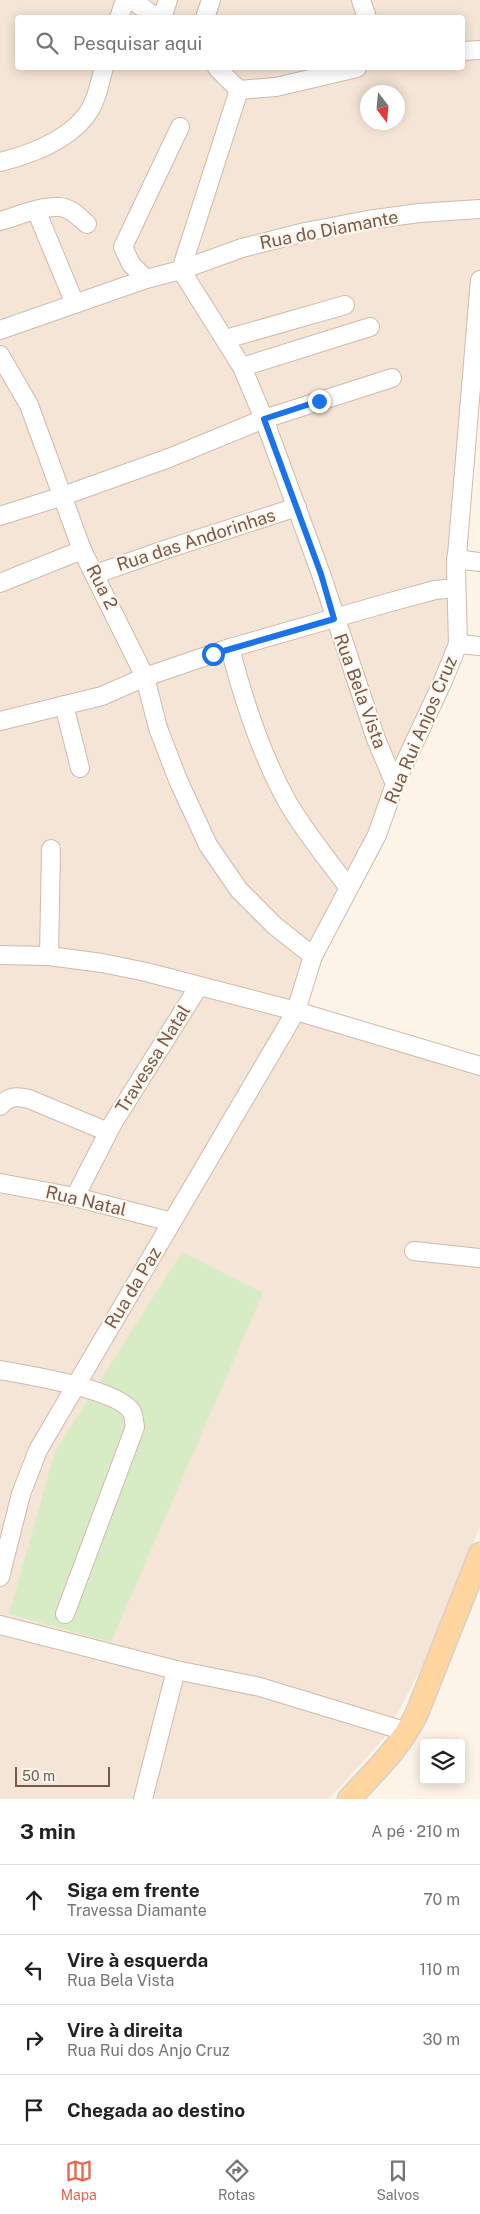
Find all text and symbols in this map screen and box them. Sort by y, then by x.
search box [15,15,465,70]
icon: search [33,29,61,57]
text: Pesquisar aqui [73,32,202,54]
north arrow [360,85,405,130]
street label: Rua do Diamante [258,206,400,253]
route end [308,390,331,413]
street label: Rua das Andorinhas [114,504,278,575]
street label: Rua 2 [82,561,123,613]
street label: Rua Bela Vista [330,630,391,751]
route start [202,643,225,666]
street label: Rua Rui Anjos Cruz [380,653,461,807]
street label: Travessa Natal [111,1001,194,1117]
street label: Rua Natal [44,1181,129,1220]
street label: Rua da Paz [100,1243,165,1332]
map controls [420,1739,465,1784]
button: layers [420,1739,465,1784]
scale bar [15,1764,110,1787]
text: 50 m [22,1768,55,1784]
text: 3 min [20,1819,76,1844]
text: A pé · 210 m [371,1822,460,1841]
text: Siga em frente [67,1879,200,1901]
icon: ahead [20,1886,48,1914]
text: 70 m [423,1890,460,1909]
text: Travessa Diamante [67,1901,207,1920]
text: Vire à esquerda [67,1949,208,1971]
icon: left [20,1956,48,1984]
text: 110 m [419,1960,460,1979]
text: Rua Bela Vista [67,1971,174,1990]
text: Vire à direita [67,2019,183,2041]
icon: right [20,2026,48,2054]
text: 30 m [423,2030,460,2049]
text: Rua Rui dos Anjo Cruz [67,2041,230,2060]
icon: arrive [20,2096,48,2124]
text: Chegada ao destino [67,2099,245,2121]
tab: Mapa [61,2157,97,2203]
tab: Rotas [218,2157,255,2203]
tab: Salvos [376,2157,419,2203]

